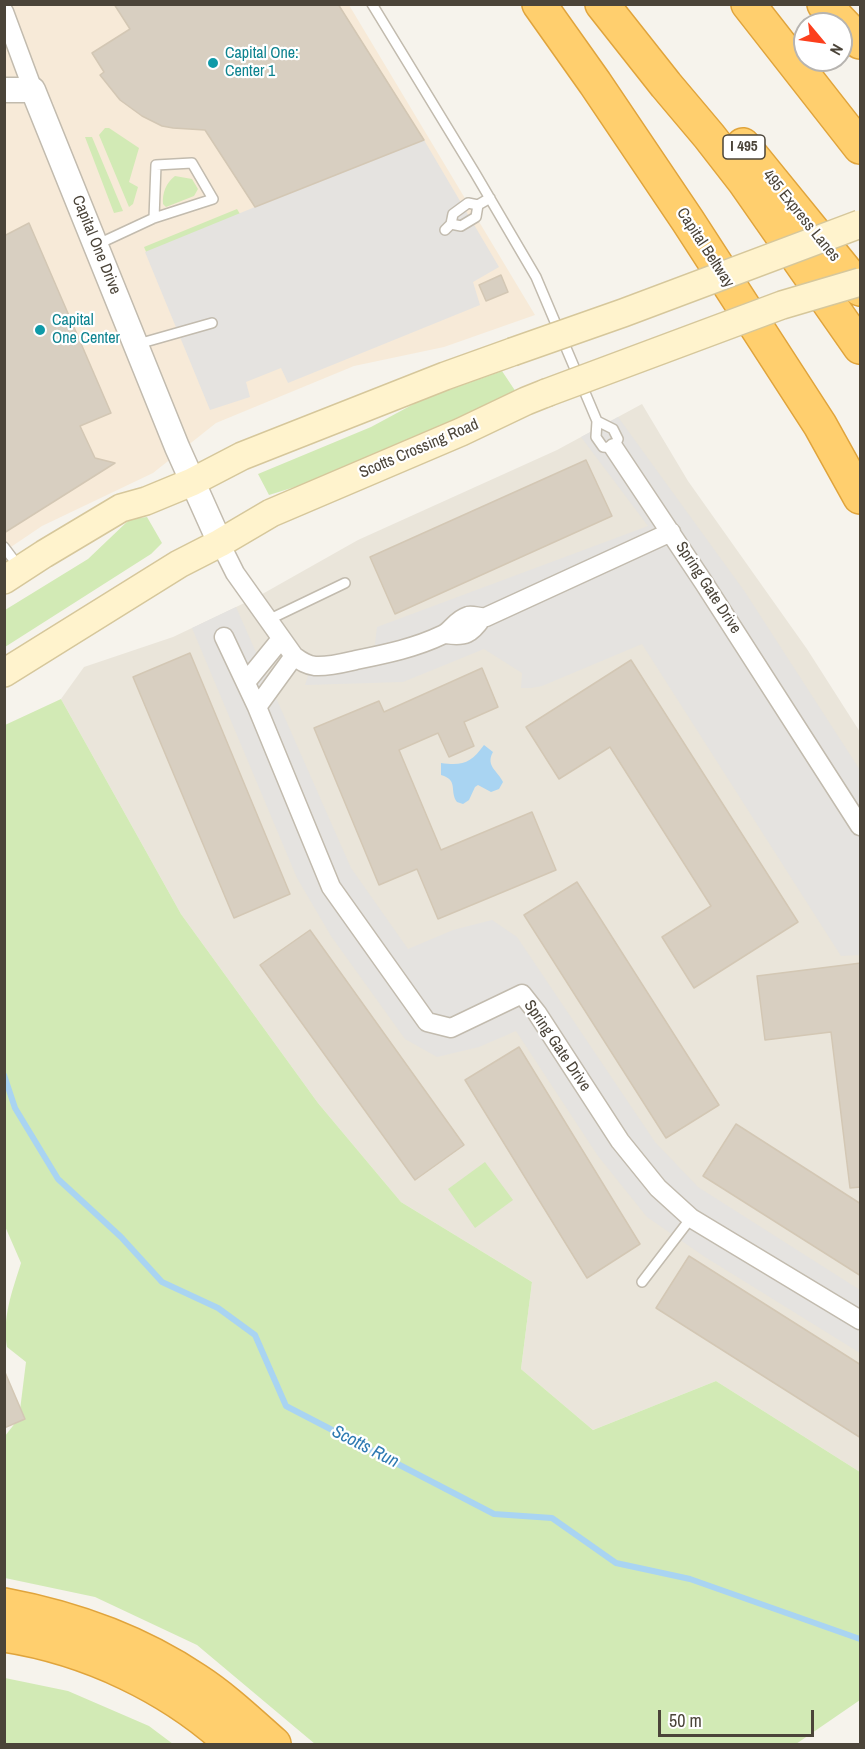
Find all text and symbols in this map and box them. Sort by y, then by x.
north arrow [793,12,853,72]
text: N [825,40,849,59]
place label: Capital One: Center 1 [225,44,299,82]
marker: Capital One: Center 1 [206,56,220,70]
road number: I 495 [723,135,765,159]
street label: 495 Express Lanes [758,166,844,266]
street label: Capital One Drive [67,193,125,297]
street label: Capital Beltway [672,205,738,291]
place label: Capital One Center [52,311,120,349]
marker: Capital One Center [33,323,47,337]
street label: Scotts Crossing Road [357,415,481,483]
street label: Spring Gate Drive [671,538,745,638]
street label: Spring Gate Drive [519,997,595,1095]
water label: Scotts Run [328,1421,402,1473]
scale bar [661,1698,817,1736]
text: 50 m [669,1708,702,1733]

